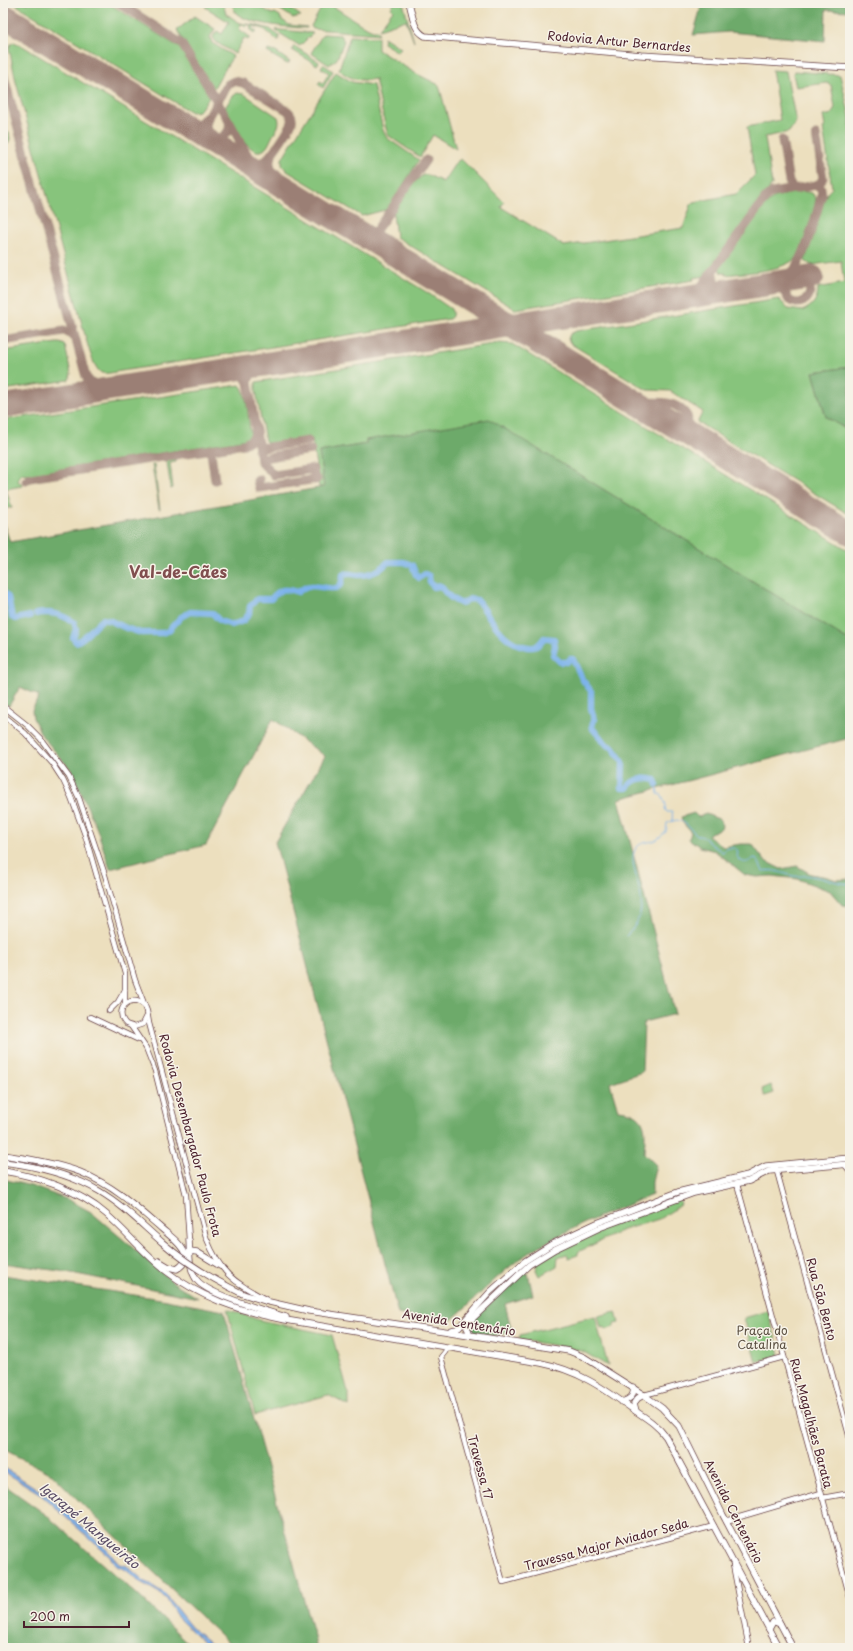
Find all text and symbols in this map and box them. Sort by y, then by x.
street label: Rodovia Artur Bernardes [547,26,692,56]
district label: Val-de-Cães [129,559,227,583]
street label: Rodovia Desembargador Paulo Frota [155,1031,227,1239]
street label: Rua São Bento [802,1256,842,1343]
street label: Avenida Centenário [401,1304,517,1340]
park label: Praça do Catalina [736,1321,788,1353]
street label: Rua Magalhães Barata [786,1356,838,1490]
street label: Travessa 17 [464,1433,498,1502]
street label: Avenida Centenário [700,1456,768,1566]
water label: Igarapé Mangueirão [36,1477,145,1573]
street label: Travessa Major Aviador Seda [522,1513,691,1575]
scale bar [24,1603,129,1629]
text: 200 m [30,1607,70,1625]

